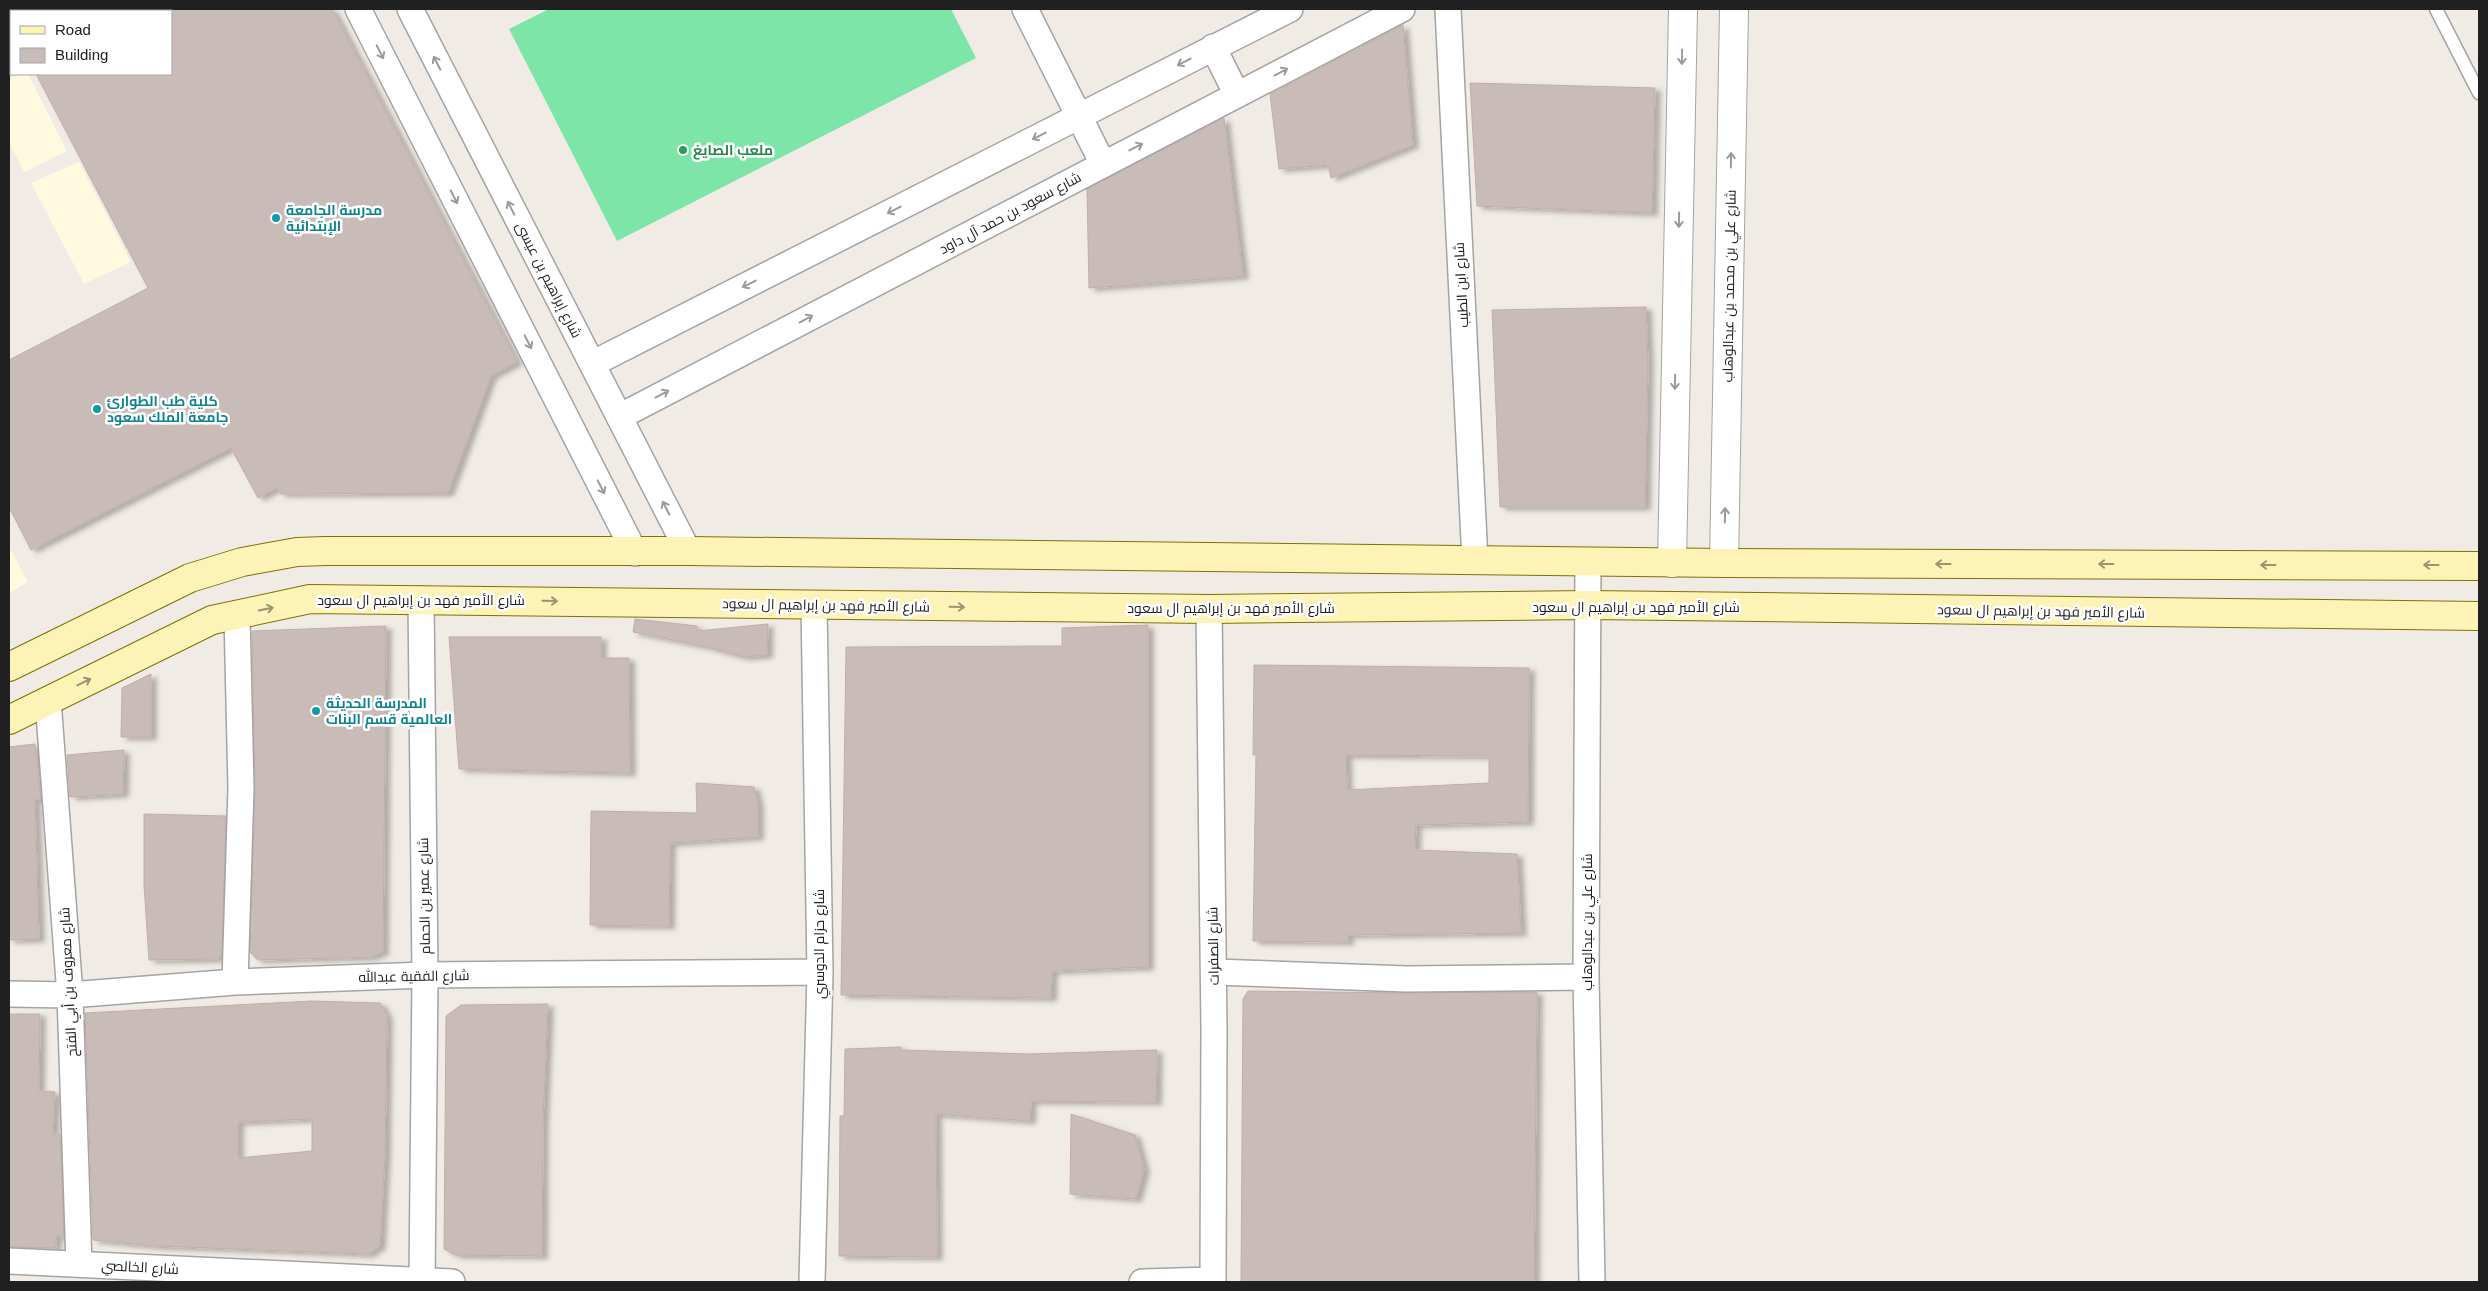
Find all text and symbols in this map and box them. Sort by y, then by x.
legend [10,10,172,75]
text: Road [55,21,91,38]
one-way arrow [376,44,385,59]
text: Building [55,46,108,63]
one-way arrow [1677,49,1687,65]
one-way arrow [432,56,441,71]
one-way arrow [1177,58,1192,67]
one-way arrow [1273,67,1288,77]
one-way arrow [1032,132,1047,141]
place label: ملعب الصايغ [693,142,773,160]
one-way arrow [1129,142,1144,152]
marker: ملعب الصايغ [677,144,689,156]
one-way arrow [1726,152,1736,168]
street label: شارع سعود بن حمد آل داود [936,169,1084,258]
one-way arrow [450,189,459,204]
street label: شارع علي بن محمد بن عبدالوهاب [1719,189,1743,383]
one-way arrow [506,201,515,216]
place label: مدرسة الجامعة الإبتدائية [286,202,382,236]
one-way arrow [887,206,902,215]
marker: مدرسة الجامعة الإبتدائية [270,212,282,224]
one-way arrow [1674,212,1683,228]
street label: شارع إبراهيم بن عيسى [511,219,585,341]
street label: شارع ابن الطيب [1451,242,1472,328]
one-way arrow [742,279,757,289]
one-way arrow [798,314,813,323]
one-way arrow [524,334,533,349]
one-way arrow [1670,374,1680,390]
one-way arrow [654,389,669,398]
place label: كلية طب الطوارئ جامعة الملك سعود [107,393,228,426]
marker: كلية طب الطوارئ جامعة الملك سعود [91,403,103,415]
one-way arrow [596,479,606,494]
one-way arrow [661,501,670,516]
one-way arrow [1720,507,1730,523]
one-way arrow [1935,559,1952,569]
one-way arrow [2098,560,2114,569]
one-way arrow [2260,560,2276,570]
one-way arrow [2423,560,2439,570]
street label: شارع الأمير فهد بن إبراهيم ال سعود [317,592,525,610]
street label: شارع الأمير فهد بن إبراهيم ال سعود [722,595,930,617]
one-way arrow [541,596,557,606]
street label: شارع الأمير فهد بن إبراهيم ال سعود [1532,599,1740,617]
street label: شارع الأمير فهد بن إبراهيم ال سعود [1127,600,1335,618]
street label: شارع الأمير فهد بن إبراهيم ال سعود [1937,601,2145,623]
one-way arrow [949,602,965,611]
one-way arrow [257,603,273,613]
one-way arrow [76,677,91,686]
place label: المدرسة الحديثة العالمية قسم البنات [326,695,452,729]
marker: المدرسة الحديثة العالمية قسم البنات [310,705,322,717]
street label: شارع عمير بن الحمام [415,837,435,955]
street label: شارع علي بن عبدالوهاب [1579,853,1599,991]
street label: شارع حزام الدوسري [811,889,831,999]
street label: شارع معروف بن أبي الفتح [55,907,84,1057]
street label: شارع الصفرات [1204,907,1223,985]
street label: شارع الفقية عبدالله [358,966,470,986]
street label: شارع الخالصي [101,1257,179,1280]

